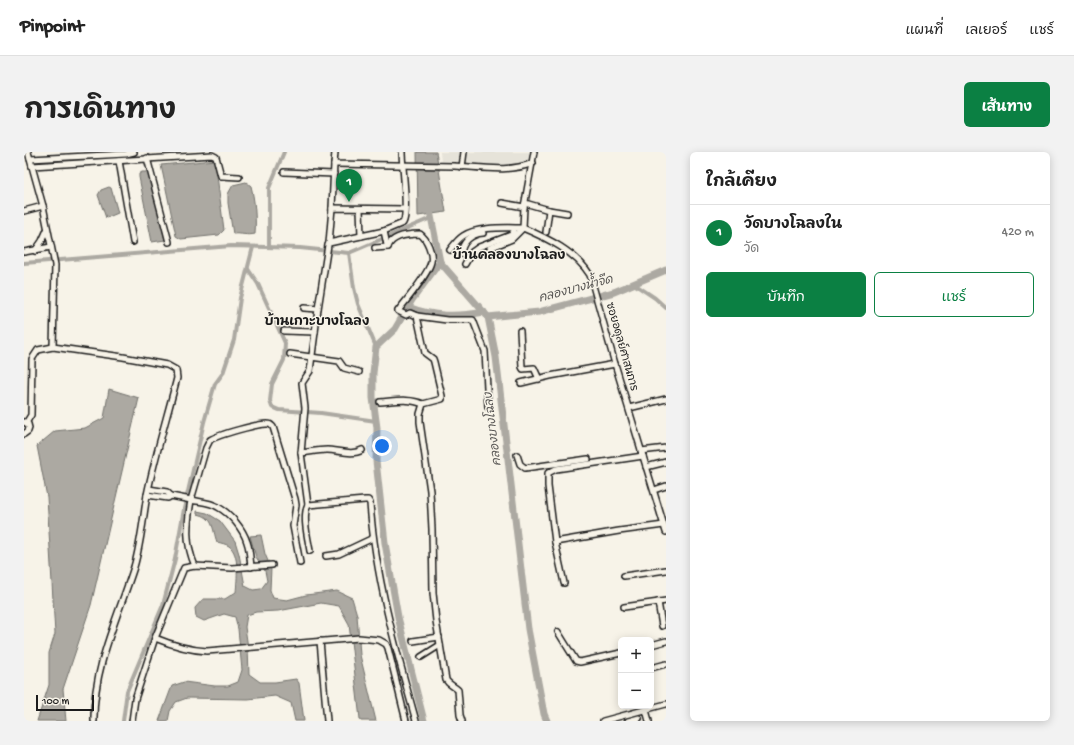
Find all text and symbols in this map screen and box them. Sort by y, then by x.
text: Pinpoint [20,16,84,39]
text: แผนที่ [905,23,943,40]
text: เลเยอร์ [965,23,1007,40]
text: แชร์ [1029,23,1054,40]
button: เส้นทาง [964,82,1050,127]
text: การเดินทาง [24,96,176,129]
pin: 1 [336,169,362,202]
text: ใกล้เคียง [706,173,777,193]
text: วัดบางโฉลงใน [744,216,842,234]
text: 1 [716,225,722,240]
text: 420 m [1002,225,1034,240]
text: วัด [744,242,759,257]
district label: บ้านคลองบางโฉลง [452,246,566,264]
water label: คลองบางน้ำจืด [536,267,615,307]
button: บันทึก [706,272,866,317]
button: แชร์ [874,272,1034,317]
street label: ซอยอดุลย์ศาสนการ [602,300,643,393]
district label: บ้านเกาะบางโฉลง [265,312,370,330]
water label: คลองบางโฉลง [479,390,505,467]
your location [372,436,392,456]
map controls [618,637,654,709]
button: + [618,637,654,673]
button: − [618,673,654,709]
scale bar [36,693,94,712]
text: 100 m [42,696,69,708]

